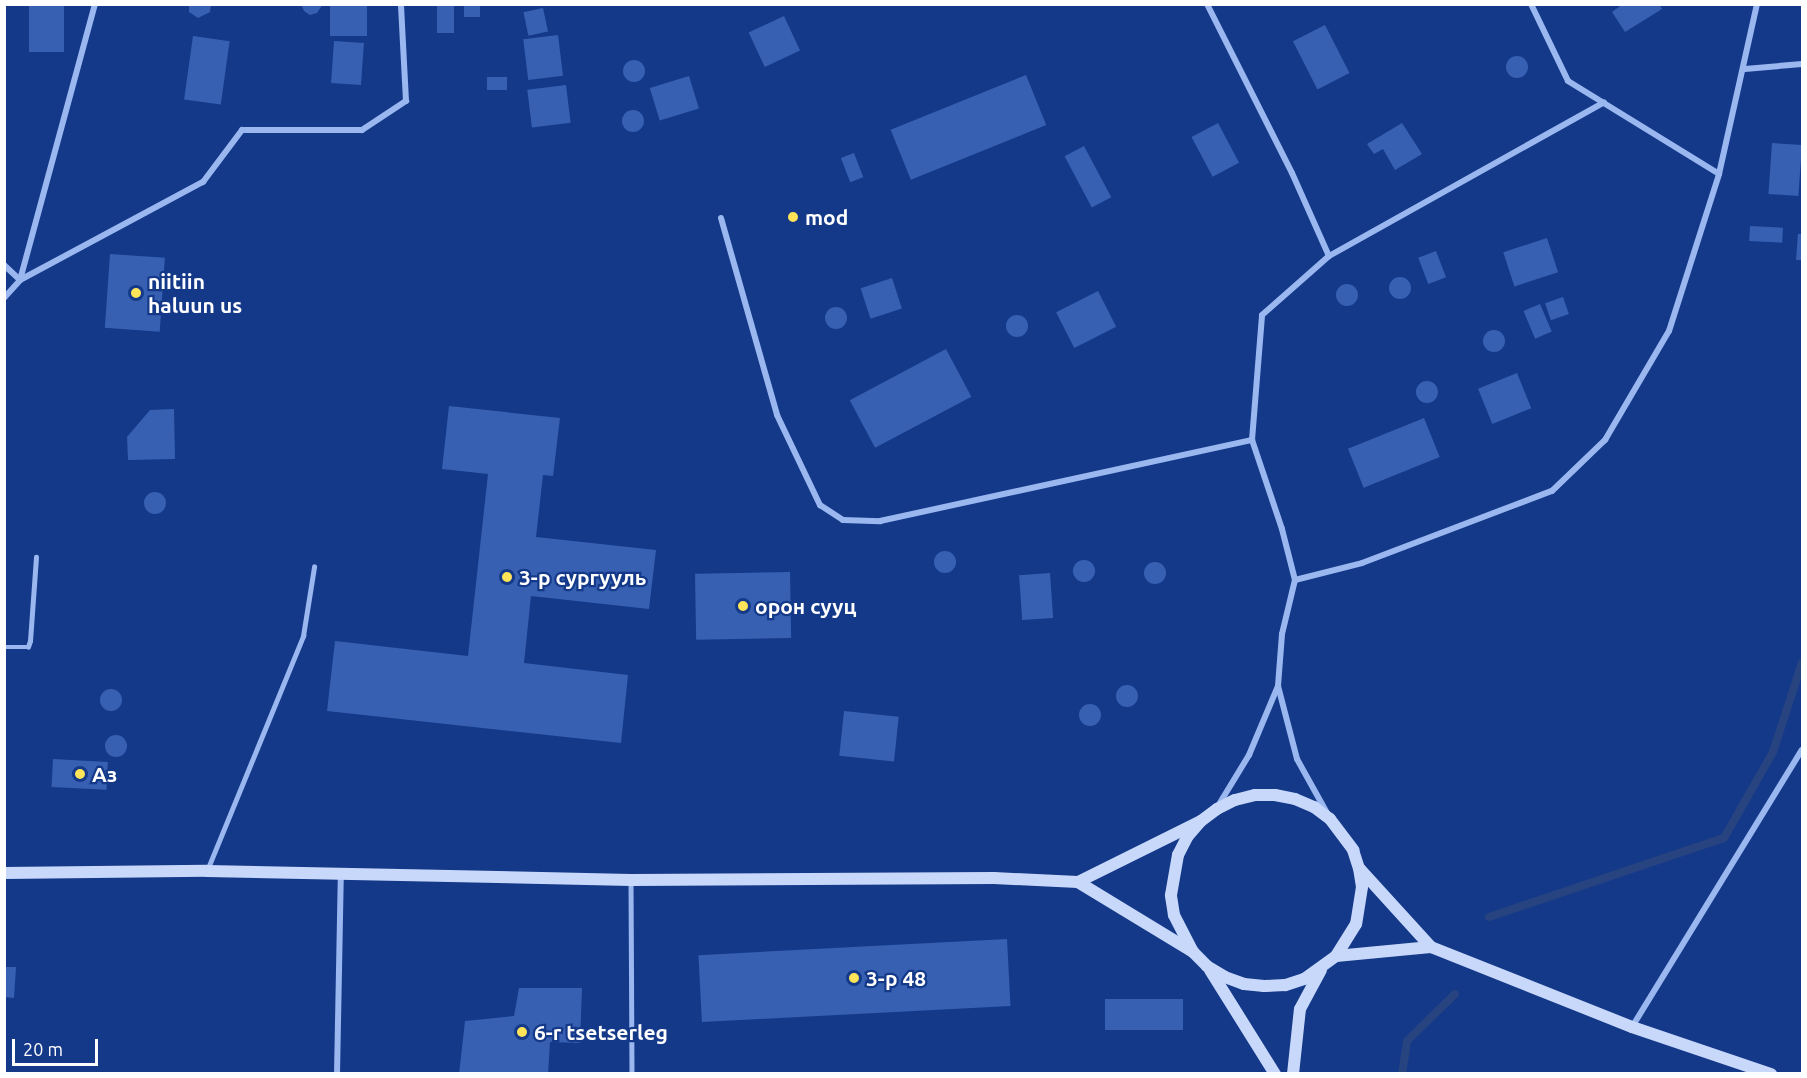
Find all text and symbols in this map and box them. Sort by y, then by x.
place label: mod [805,204,848,230]
marker: mod [786,210,800,224]
place label: niitiin haluun us [148,268,242,318]
marker: niitiin haluun us [129,286,143,300]
place label: 3-р сургууль [519,564,646,590]
marker: 3-р сургууль [500,570,514,584]
place label: орон сууц [755,593,856,619]
marker: орон сууц [736,599,750,613]
place label: Аз [92,761,117,787]
marker: Аз [73,767,87,781]
place label: 3-р 48 [866,965,926,991]
marker: 3-р 48 [847,971,861,985]
place label: 6-r tsetserleg [534,1019,668,1045]
marker: 6-r tsetserleg [515,1025,529,1039]
scale bar [15,1027,100,1065]
text: 20 m [23,1039,63,1059]

